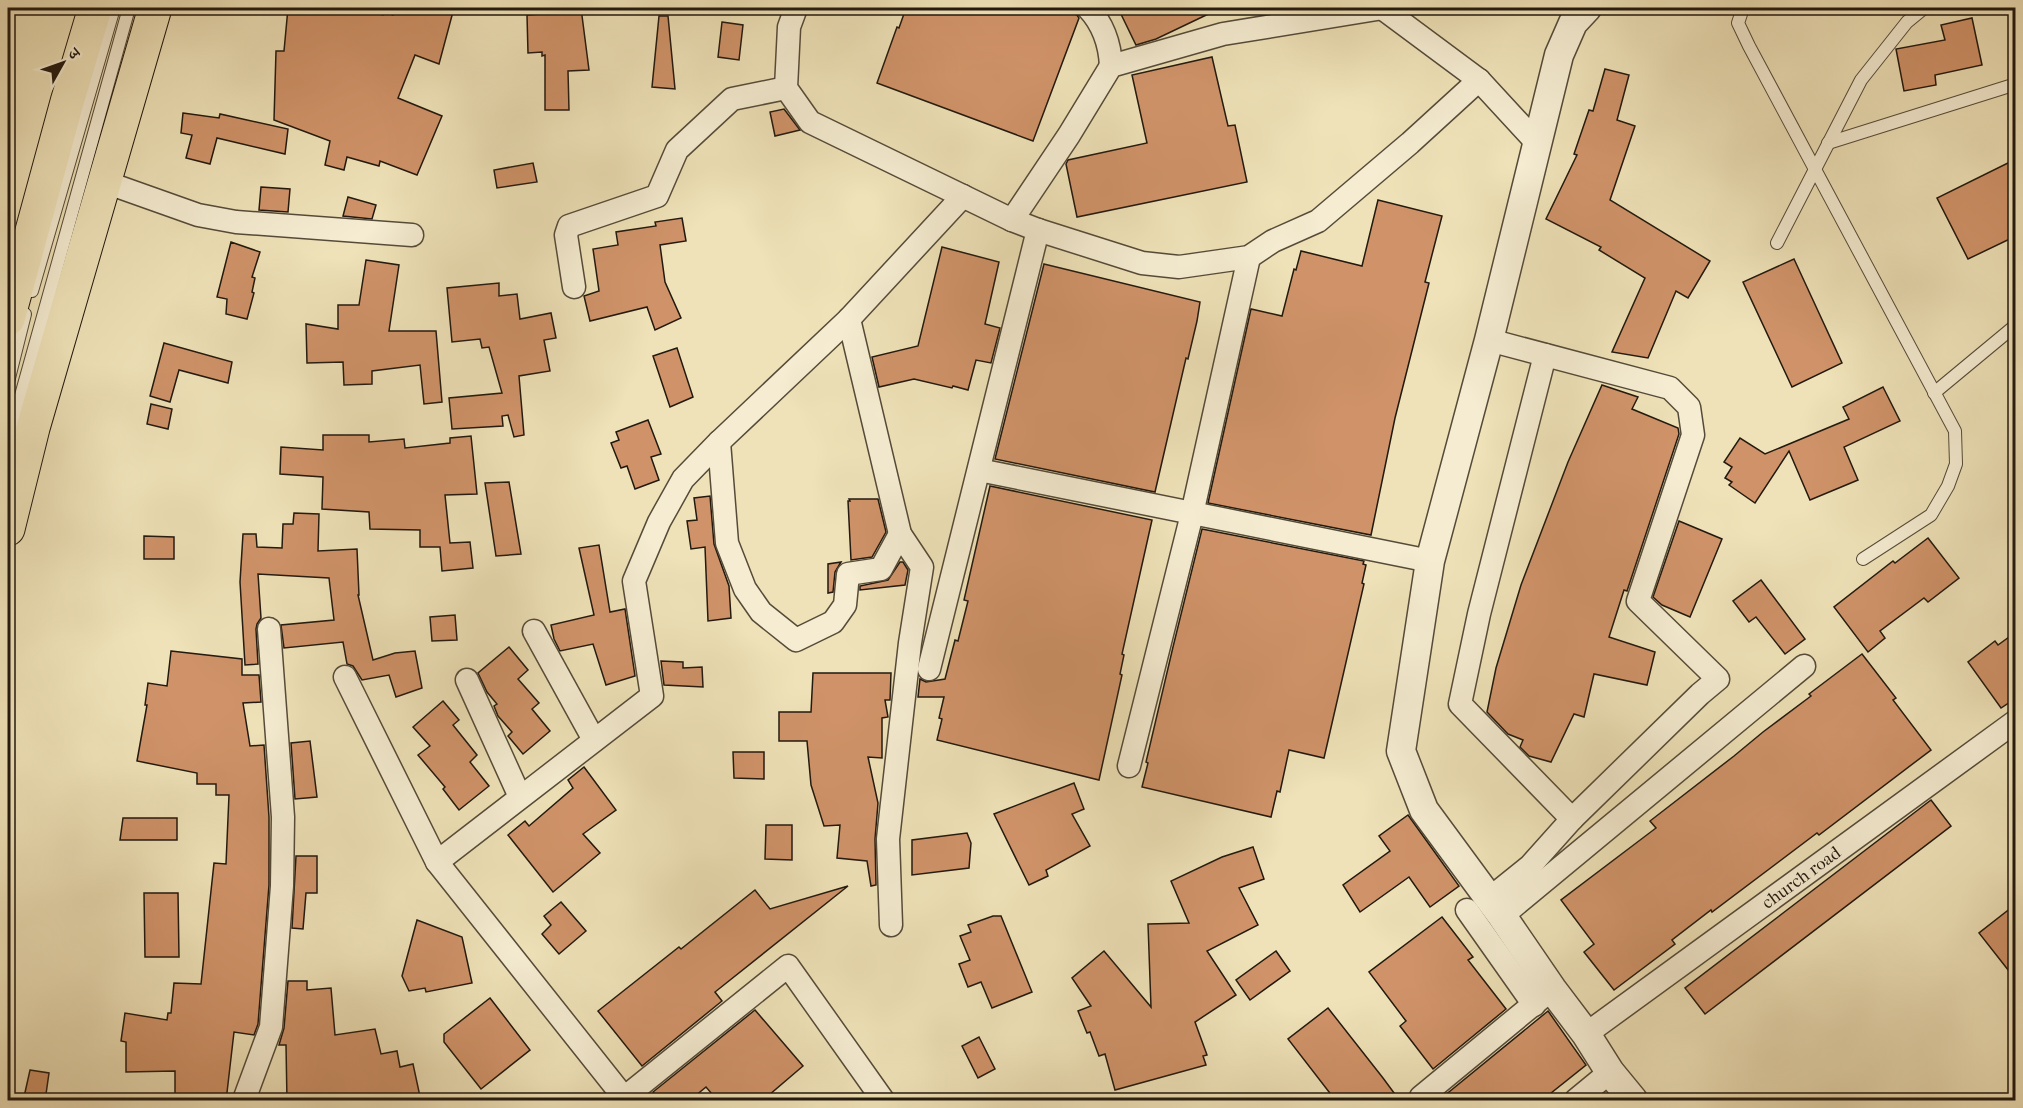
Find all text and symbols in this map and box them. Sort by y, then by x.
north arrow [33,33,93,93]
text: उ [64,44,85,64]
street label: church road [1758,842,1845,913]

